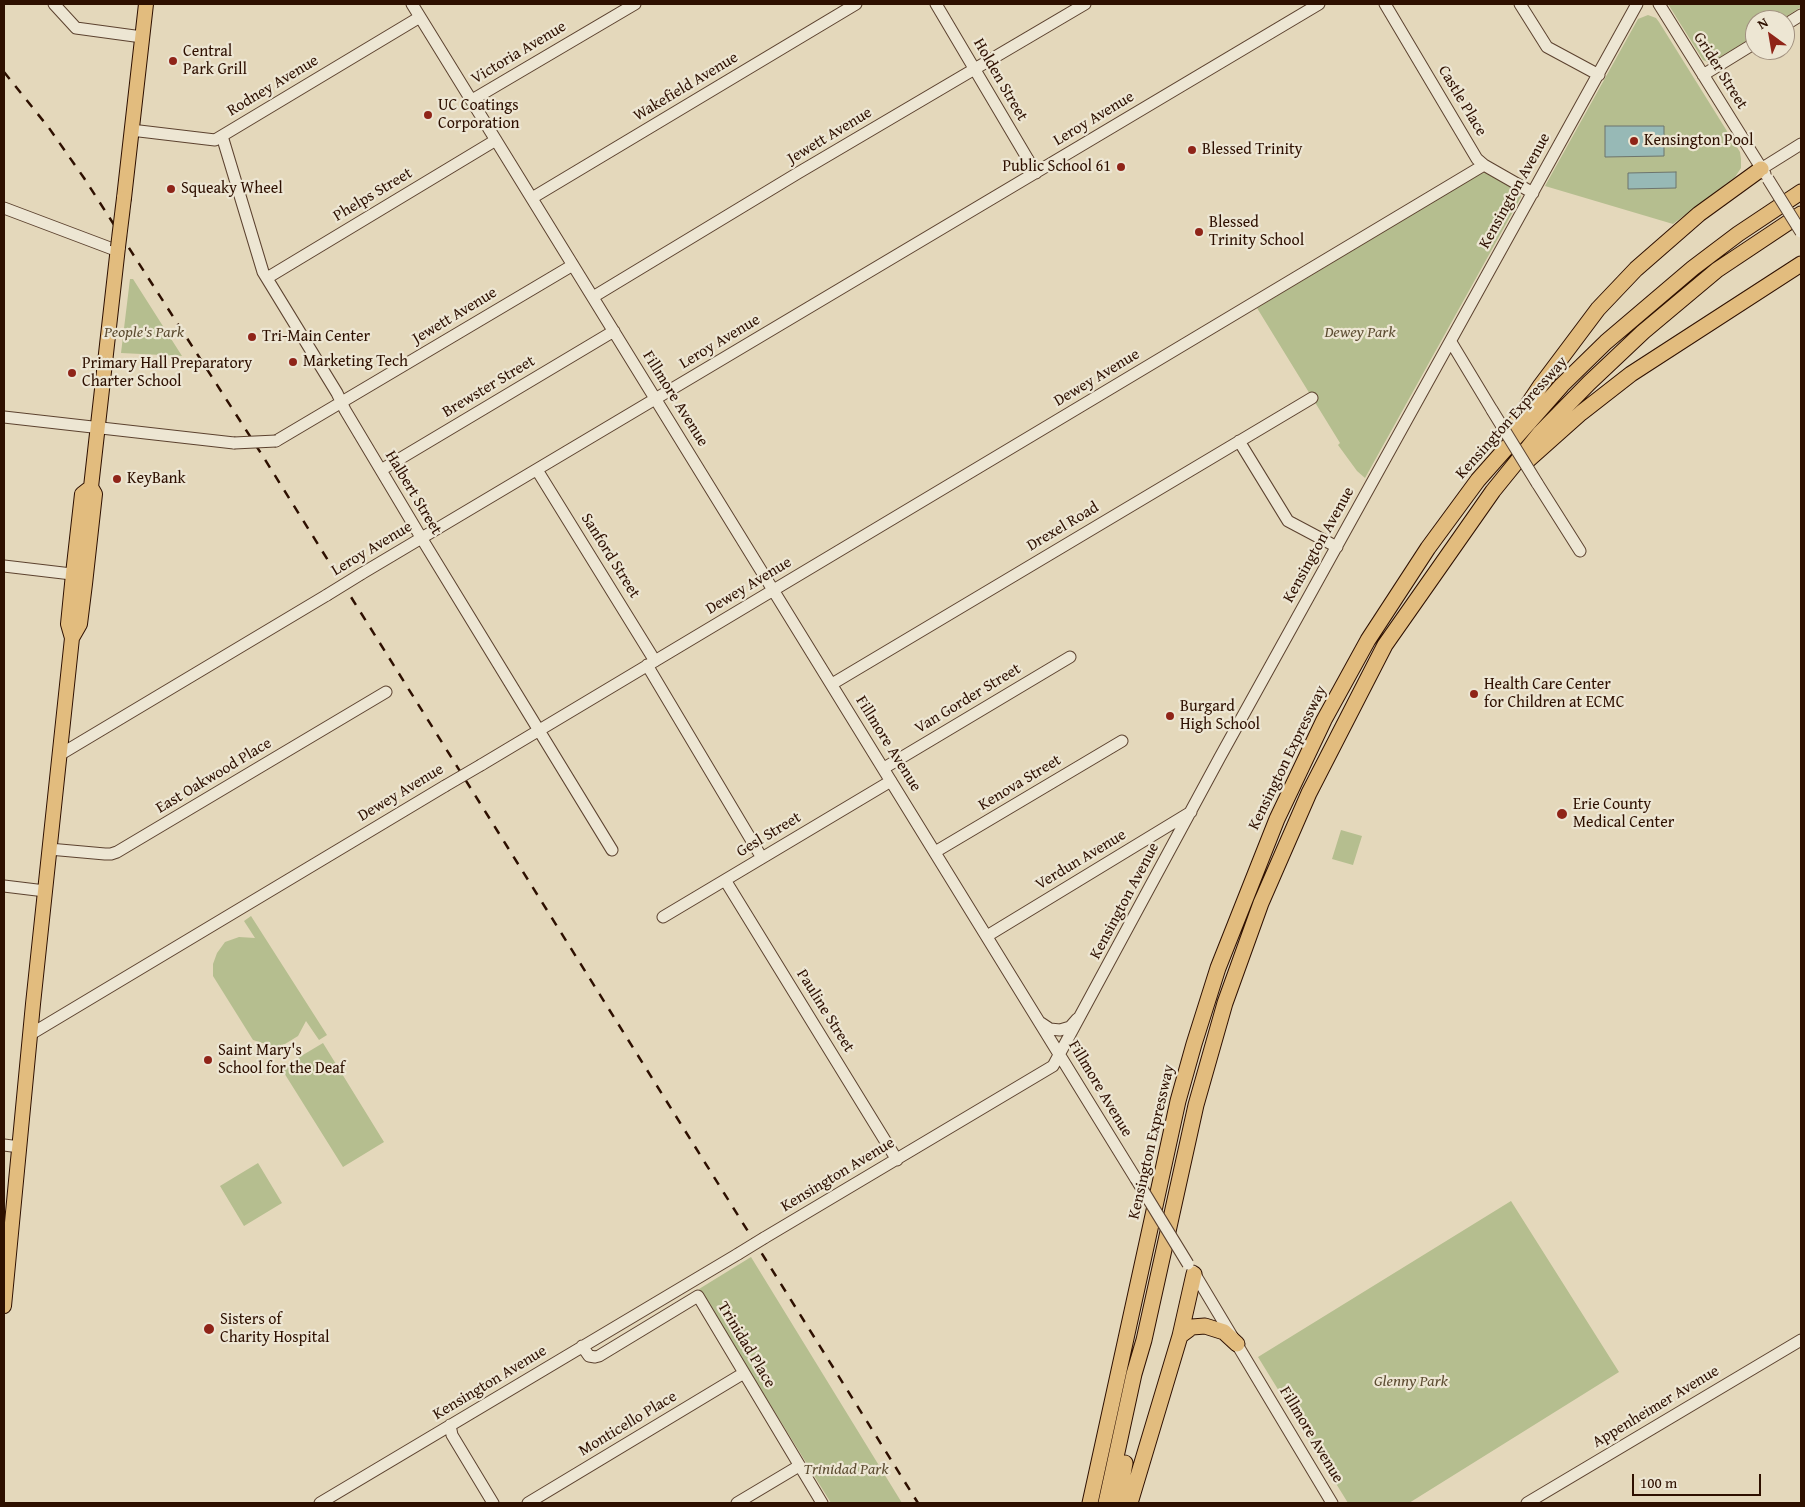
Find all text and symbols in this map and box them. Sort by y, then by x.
north arrow [1745,10,1795,60]
text: N [1753,12,1772,34]
street label: Victoria Avenue [468,17,570,89]
street label: Grider Street [1689,29,1751,113]
street label: Holden Street [969,35,1031,125]
place label: Central Park Grill [183,42,247,80]
street label: Wakefield Avenue [630,48,742,126]
street label: Rodney Avenue [224,51,322,121]
marker: Central Park Grill [167,55,179,67]
street label: Castle Place [1433,62,1491,140]
street label: Leroy Avenue [1050,87,1138,151]
place label: UC Coatings Corporation [438,96,520,134]
street label: Jewett Avenue [784,103,876,169]
marker: UC Coatings Corporation [422,109,434,121]
street label: Kensington Avenue [1475,130,1555,252]
place label: Kensington Pool [1644,131,1753,151]
marker: Kensington Pool [1628,135,1640,147]
place label: Blessed Trinity [1202,140,1302,160]
marker: Blessed Trinity [1186,144,1198,156]
place label: Public School 61 [1002,157,1111,177]
marker: Public School 61 [1115,161,1127,173]
street label: Phelps Street [330,164,416,226]
place label: Squeaky Wheel [181,179,283,199]
marker: Squeaky Wheel [165,183,177,195]
place label: Blessed Trinity School [1209,213,1304,251]
marker: Blessed Trinity School [1193,226,1205,238]
street label: Jewett Avenue [409,283,501,349]
street label: Leroy Avenue [676,310,764,374]
park label: People's Park [104,323,184,343]
park label: Dewey Park [1324,323,1396,343]
place label: Tri-Main Center [262,327,370,347]
marker: Tri-Main Center [246,331,258,343]
street label: Dewey Avenue [1051,345,1143,411]
street label: Fillmore Avenue [638,348,712,450]
place label: Marketing Tech [303,352,408,372]
street label: Brewster Street [439,352,539,422]
street label: Kensington Expressway [1452,353,1572,483]
place label: Primary Hall Preparatory Charter School [82,354,252,392]
marker: Marketing Tech [287,356,299,368]
marker: Primary Hall Preparatory Charter School [66,367,78,379]
street label: Halbert Street [380,447,446,539]
place label: KeyBank [127,469,186,489]
marker: KeyBank [111,473,123,485]
street label: Kensington Avenue [1279,484,1359,606]
street label: Drexel Road [1024,498,1102,556]
street label: Sanford Street [576,510,644,602]
street label: Leroy Avenue [328,517,416,581]
street label: Dewey Avenue [703,553,795,619]
street label: Van Gorder Street [912,660,1024,738]
place label: Health Care Center for Children at ECMC [1484,675,1624,713]
street label: Kensington Expressway [1245,683,1331,833]
marker: Health Care Center for Children at ECMC [1468,688,1480,700]
street label: Fillmore Avenue [851,693,925,795]
place label: Burgard High School [1180,697,1260,735]
marker: Burgard High School [1164,710,1176,722]
street label: East Oakwood Place [153,734,275,818]
street label: Kenova Street [975,751,1065,815]
street label: Dewey Avenue [355,760,447,826]
place label: Erie County Medical Center [1573,795,1674,833]
marker: Erie County Medical Center [1555,807,1569,821]
street label: Gesl Street [733,808,805,862]
street label: Verdun Avenue [1032,825,1130,895]
street label: Kensington Avenue [1086,839,1164,963]
street label: Pauline Street [792,966,858,1056]
street label: Fillmore Avenue [1064,1037,1136,1141]
place label: Saint Mary's School for the Deaf [218,1041,345,1079]
marker: Saint Mary's School for the Deaf [202,1054,214,1066]
street label: Kensington Expressway [1125,1063,1179,1221]
street label: Kensington Avenue [778,1133,898,1217]
street label: Trinidad Place [713,1299,779,1391]
place label: Sisters of Charity Hospital [220,1310,329,1348]
marker: Sisters of Charity Hospital [202,1322,216,1336]
street label: Kensington Avenue [430,1341,550,1425]
street label: Appenheimer Avenue [1589,1362,1723,1452]
park label: Glenny Park [1374,1372,1448,1392]
street label: Fillmore Avenue [1275,1383,1347,1487]
street label: Monticello Place [576,1387,680,1461]
park label: Trinidad Park [803,1460,889,1480]
scale bar [1635,1464,1764,1496]
text: 100 m [1640,1472,1677,1493]

